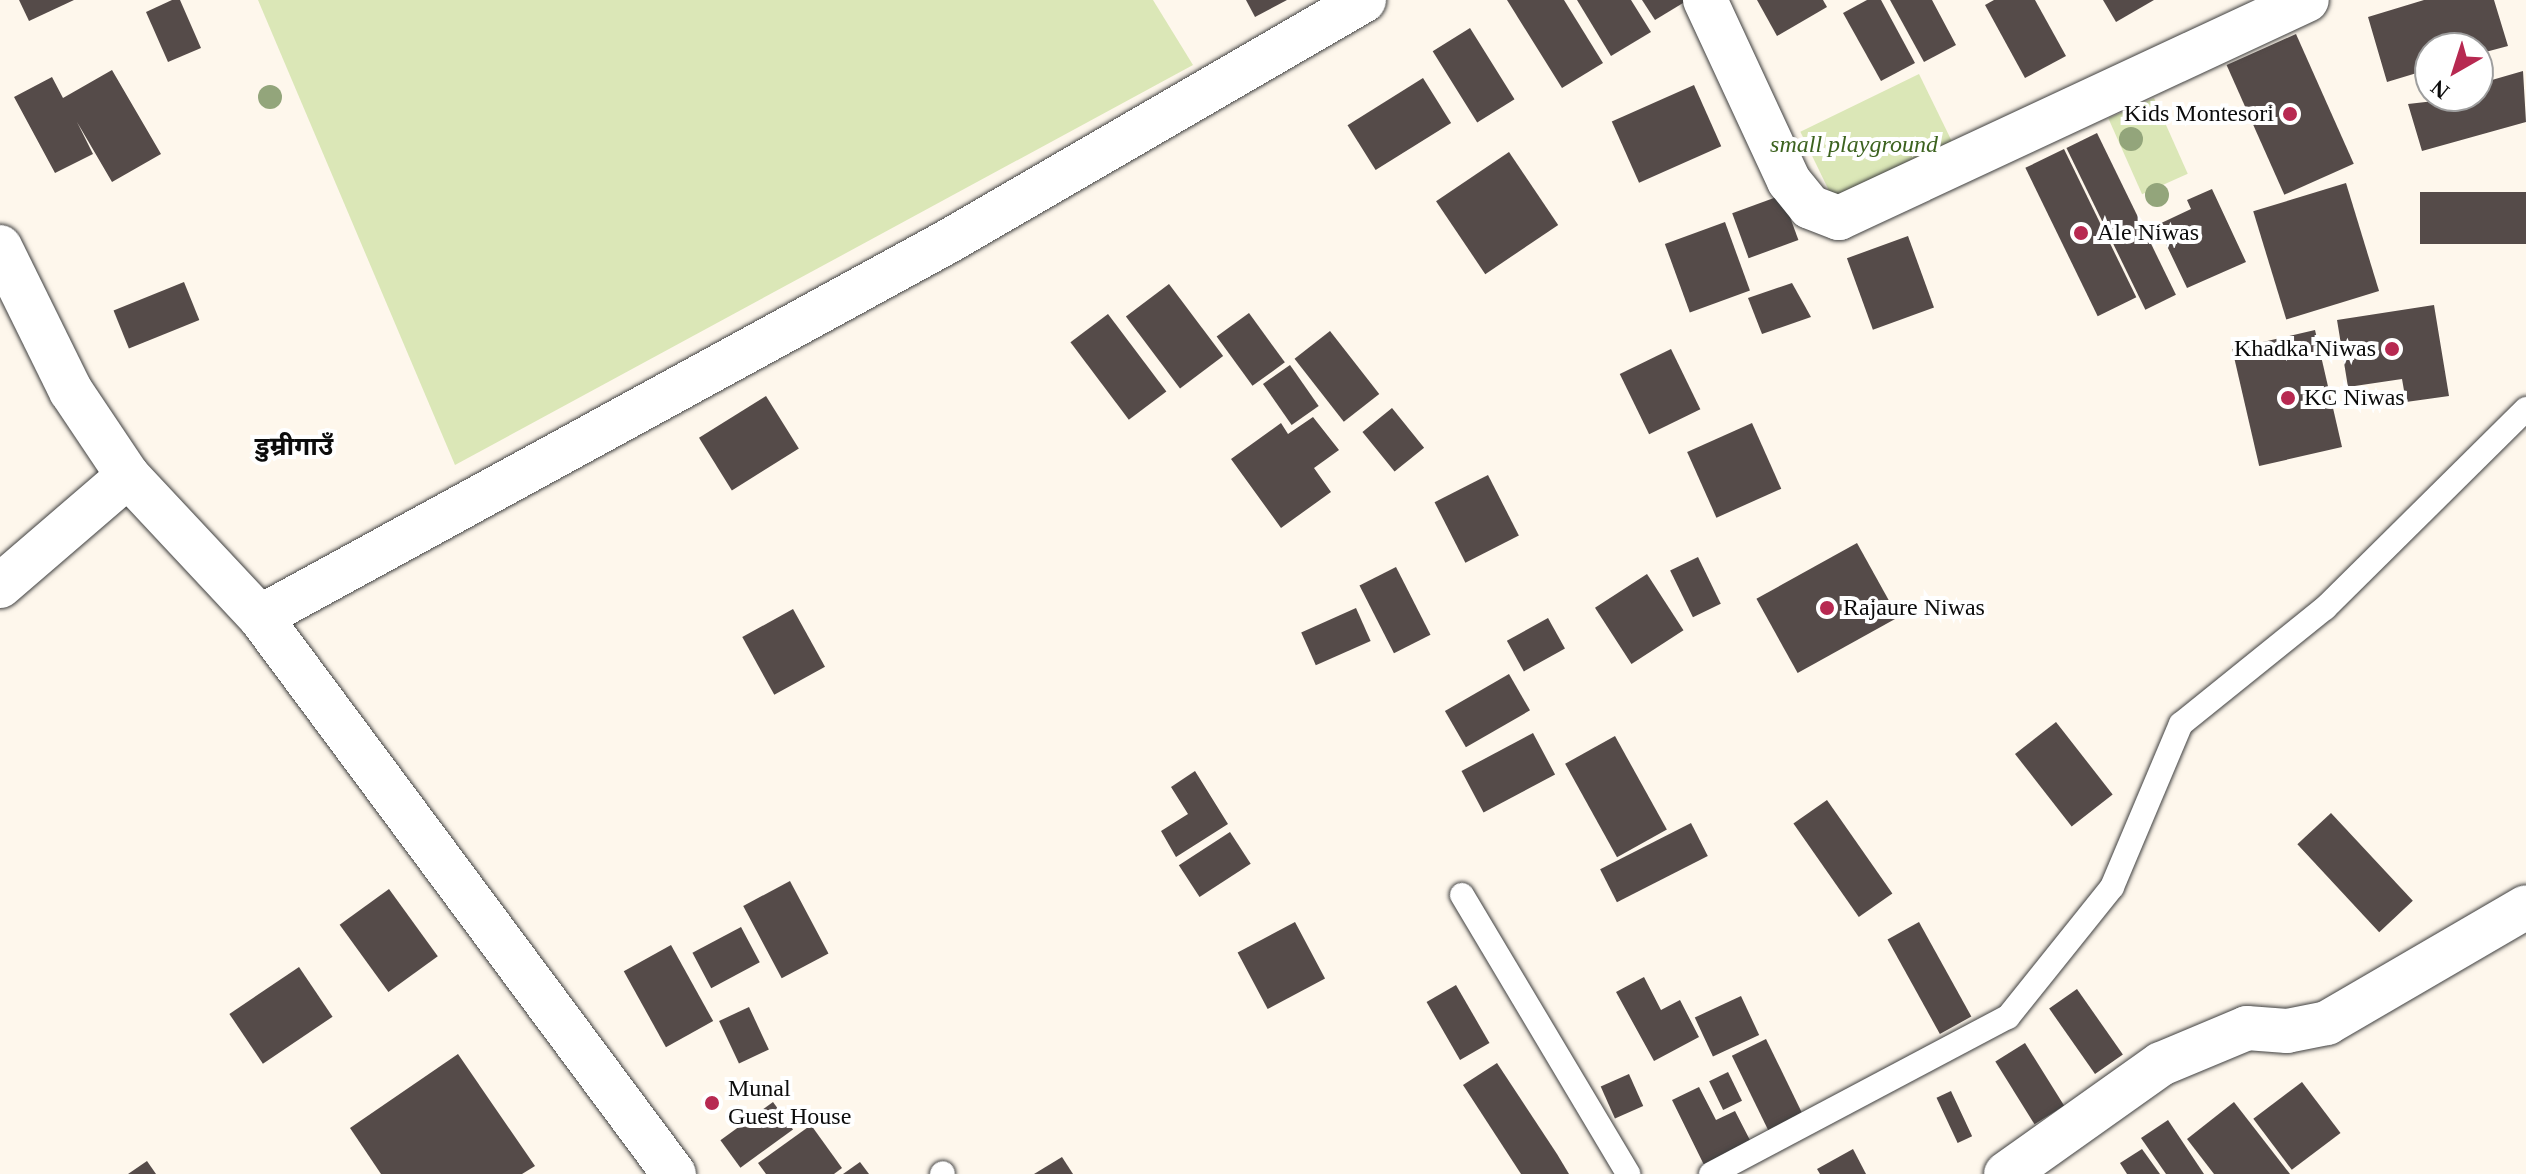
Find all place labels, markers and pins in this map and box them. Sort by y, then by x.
place label: Kids Montesori [2124,100,2274,128]
marker: Kids Montesori [2281,105,2299,123]
place label: Ale Niwas [2097,219,2199,247]
marker: Ale Niwas [2072,224,2090,242]
place label: Khadka Niwas [2234,335,2376,363]
marker: Khadka Niwas [2383,340,2401,358]
place label: KC Niwas [2304,384,2405,412]
marker: KC Niwas [2279,389,2297,407]
place label: Rajaure Niwas [1843,594,1985,622]
marker: Rajaure Niwas [1818,599,1836,617]
place label: Munal Guest House [728,1075,851,1131]
marker: Munal Guest House [703,1094,721,1112]

